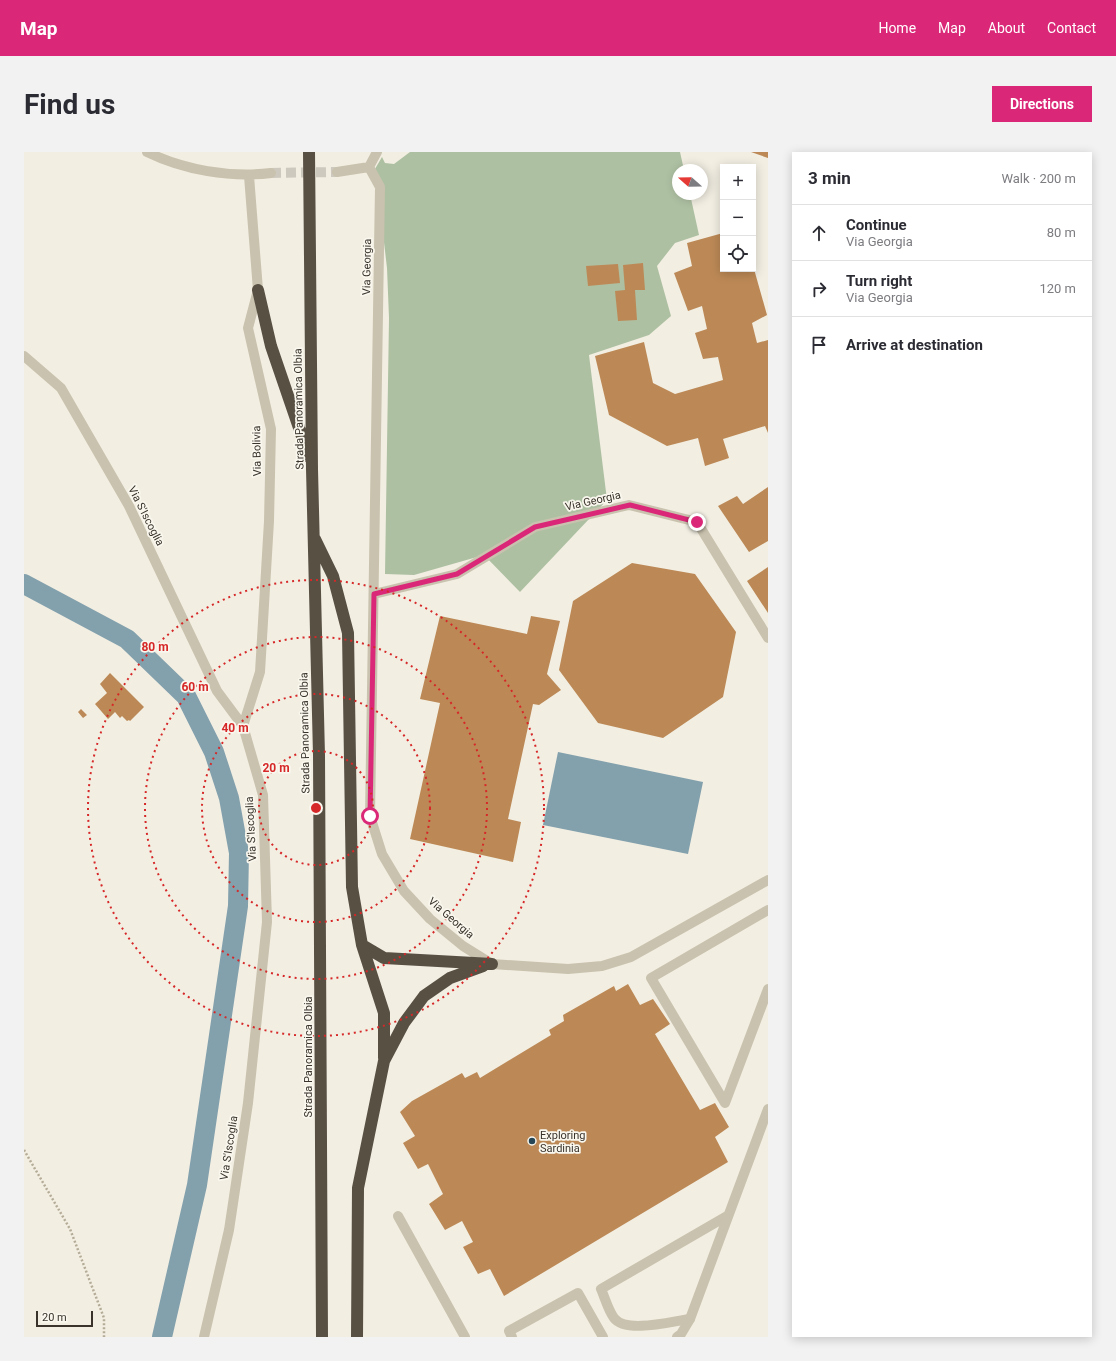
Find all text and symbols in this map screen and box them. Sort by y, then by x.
text: Map [20,17,58,40]
text: Home [878,20,916,36]
text: Map [938,20,966,36]
text: About [988,20,1025,36]
text: Contact [1047,20,1096,36]
button: Directions [992,86,1092,122]
text: Find us [24,88,115,121]
north arrow [672,164,708,200]
map controls [720,164,756,272]
button: + [720,164,756,200]
text: 3 min [808,168,851,188]
text: Walk · 200 m [1001,171,1076,186]
button: − [720,200,756,236]
text: Continue [846,216,907,234]
icon: ahead [808,222,830,244]
text: 80 m [1047,225,1076,240]
text: Via Georgia [846,234,913,249]
button: locate [720,236,756,272]
street label: Via Georgia [360,239,374,295]
text: Turn right [846,272,912,290]
icon: right [808,278,830,300]
text: 120 m [1039,281,1076,296]
text: Via Georgia [846,290,913,305]
icon: arrive [808,334,830,356]
text: Arrive at destination [846,336,983,354]
street label: Strada Panoramica Olbia [291,348,307,470]
street label: Via Bolivia [250,425,264,477]
street label: Via S'Iscoglia [125,484,167,548]
street label: Via Georgia [564,488,622,514]
route end [688,513,706,531]
text: 80 m [141,640,169,654]
street label: Strada Panoramica Olbia [297,672,313,794]
text: 60 m [181,680,209,694]
text: 40 m [221,721,249,735]
text: 20 m [262,761,290,775]
street label: Via S'Iscoglia [243,796,259,862]
centre of rings [309,801,323,815]
route start [361,807,379,825]
street label: Via Georgia [425,895,477,941]
street label: Strada Panoramica Olbia [302,996,315,1118]
street label: Via S'Iscoglia [217,1115,241,1181]
place label: Exploring Sardinia [540,1129,586,1155]
marker: Exploring Sardinia [527,1136,537,1146]
scale bar [36,1309,93,1328]
text: 20 m [42,1311,67,1324]

